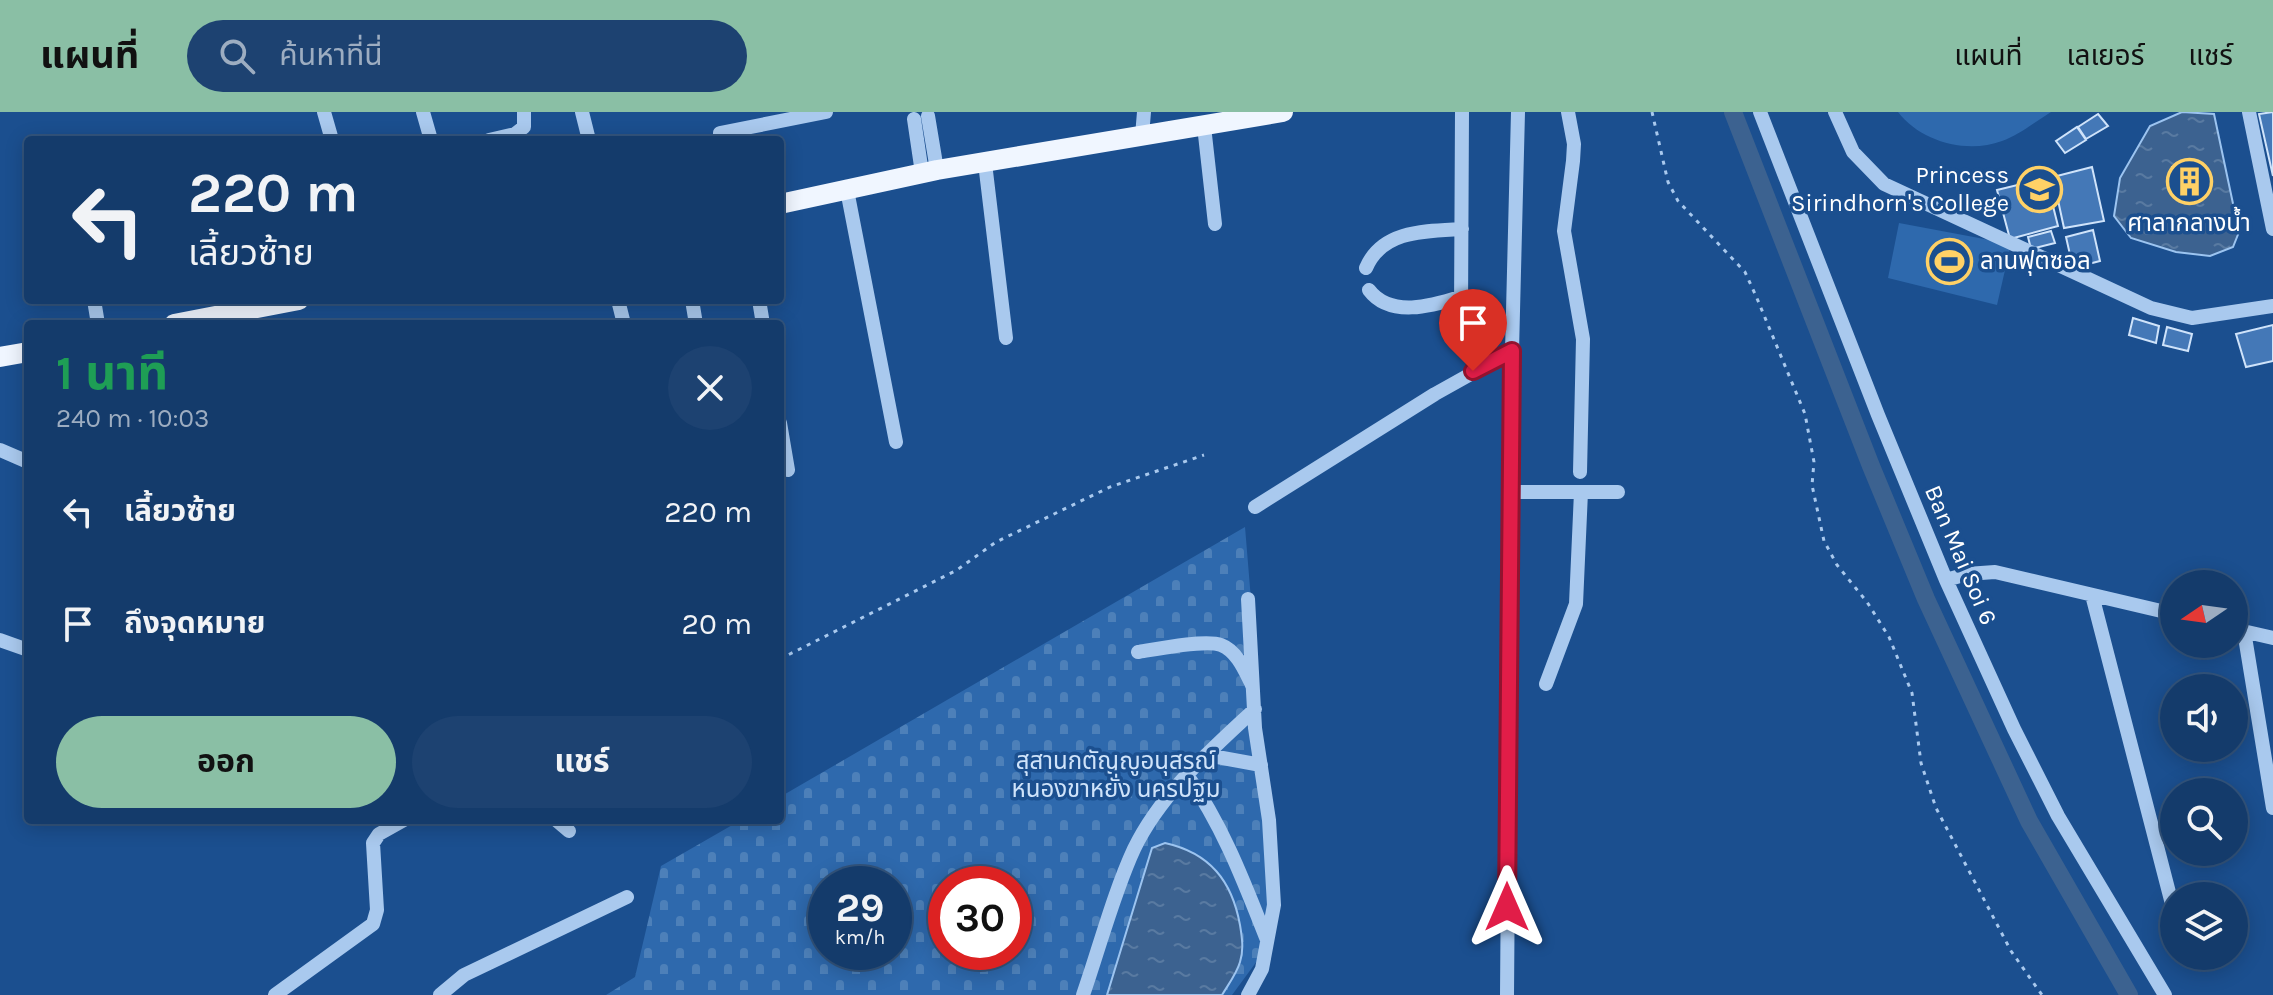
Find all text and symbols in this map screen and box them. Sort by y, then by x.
search box [187,20,747,92]
text: แผนที่ [40,33,139,78]
icon: search [215,34,259,78]
text: ค้นหาที่นี่ [279,37,383,73]
text: แผนที่ [1954,39,2023,72]
text: เลเยอร์ [2067,39,2144,72]
text: แชร์ [2188,39,2233,72]
building icon: ศาลากลางน้ำ [2165,157,2213,205]
text: 220 m [188,160,359,225]
place label: Princess Sirindhorn's College [1791,161,2009,217]
school or university icon: Princess Sirindhorn's College [2016,165,2064,213]
icon: left [56,168,160,272]
place label: ศาลากลางน้ำ [2127,206,2251,237]
text: เลี้ยวซ้าย [188,232,314,274]
sports icon: ลานฟุตซอล [1925,237,1973,285]
place label: ลานฟุตซอล [1980,247,2091,276]
pin [1439,289,1507,371]
icon: arrive [1451,301,1495,345]
text: 1 นาที [56,345,168,401]
button: close [668,346,752,430]
text: 240 m · 10:03 [56,403,209,434]
street label: Ban Mai Soi 6 [1919,481,2003,629]
icon: left [56,490,100,534]
text: เลี้ยวซ้าย [124,493,236,529]
text: 220 m [664,494,752,530]
north arrow [2160,570,2248,658]
map controls [2160,570,2248,970]
icon: arrive [56,602,100,646]
text: ถึงจุดหมาย [124,605,265,641]
text: 20 m [682,606,752,642]
button: sound [2160,674,2248,762]
button: ออก [56,716,396,808]
button: แชร์ [412,716,752,808]
park label: สุสานกตัญญูอนุสรณ์ หนองขาหยั่ง นครปฐม [1012,747,1220,803]
button: search [2160,778,2248,866]
position arrow [1465,865,1549,949]
speed limit sign: 30 [928,866,1032,970]
button: layers [2160,882,2248,970]
text: 29 [836,884,884,931]
text: km/h [835,926,885,949]

